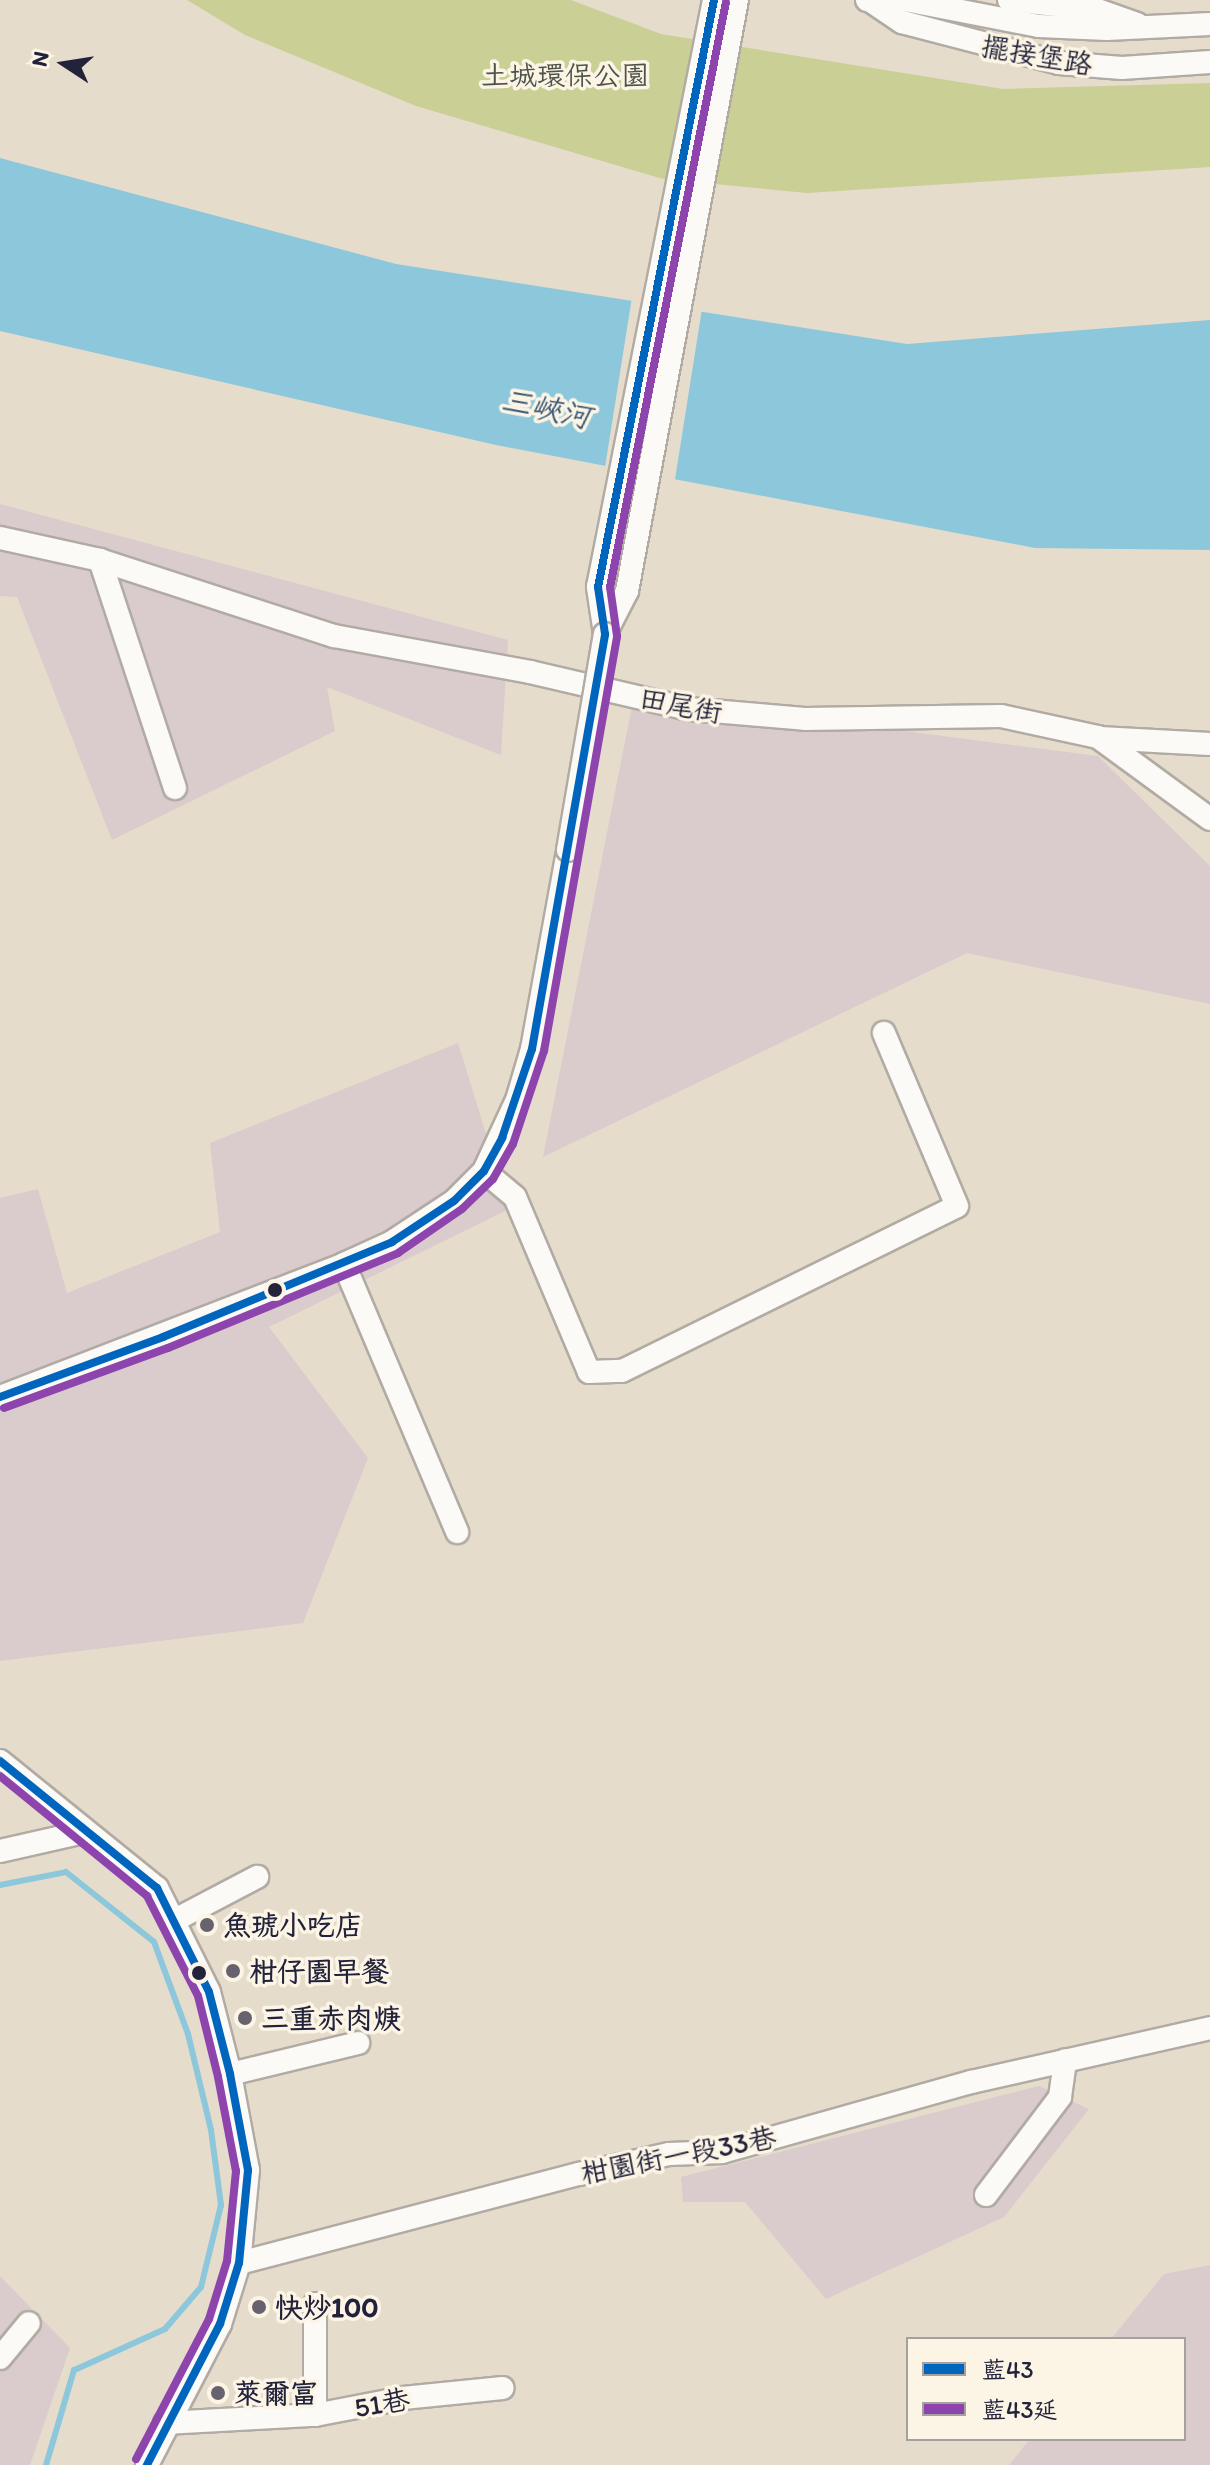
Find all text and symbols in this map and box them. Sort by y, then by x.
north arrow [24,24,104,104]
street label: 擺接堡路 [979,29,1095,81]
text: N [25,49,55,69]
park label: 土城環保公園 [481,58,649,92]
water label: 三峽河 [498,382,594,436]
street label: 田尾街 [637,680,725,730]
unlabelled marker [267,1282,283,1298]
place label: 魚琥小吃店 [223,1908,363,1942]
marker: 魚琥小吃店 [198,1916,216,1934]
place label: 柑仔園早餐 [249,1954,389,1988]
marker: 柑仔園早餐 [224,1962,242,1980]
unlabelled marker [191,1965,207,1981]
place label: 三重赤肉焿 [261,2001,401,2035]
marker: 三重赤肉焿 [236,2009,254,2027]
street label: 柑園街一段33巷 [577,2120,779,2190]
place label: 快炒100 [275,2290,378,2324]
marker: 快炒100 [250,2298,268,2316]
legend [906,2337,1186,2441]
text: 藍43 [982,2355,1034,2384]
place label: 萊爾富 [234,2376,318,2410]
street label: 51巷 [352,2382,412,2424]
marker: 萊爾富 [209,2384,227,2402]
text: 藍43延 [982,2395,1058,2424]

